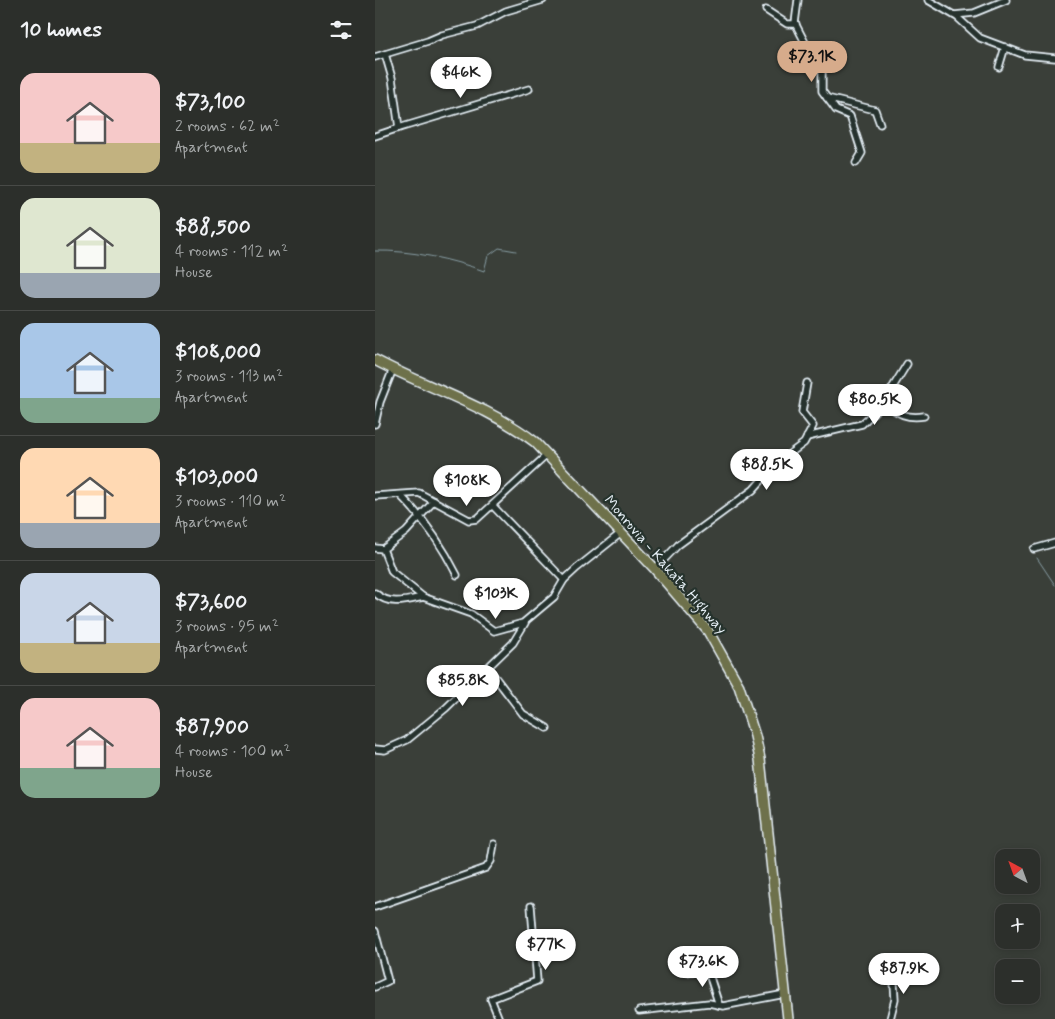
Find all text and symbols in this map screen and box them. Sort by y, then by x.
text: 10 homes [20,16,102,44]
icon: filters [327,16,355,44]
pin: $73.1K [771,41,853,83]
text: $73.1K [788,46,836,67]
pin: $46K [431,56,491,99]
text: $46K [442,62,480,83]
text: $73,100 [175,88,245,116]
icon: home [60,93,120,153]
text: 2 rooms · 62 m² [175,116,280,137]
text: Apartment [175,137,248,158]
text: $88,500 [175,213,251,241]
icon: home [60,218,120,278]
text: 4 rooms · 112 m² [175,241,288,262]
text: House [175,262,213,283]
text: $108,000 [175,338,261,366]
icon: home [60,343,120,403]
text: 3 rooms · 113 m² [175,366,283,387]
pin: $80.5K [834,384,916,426]
text: Apartment [175,387,248,408]
text: $80.5K [849,389,901,410]
pin: $88.5K [726,448,808,491]
text: $88.5K [741,454,793,475]
text: $103,000 [175,463,258,491]
pin: $108K [432,464,502,507]
icon: home [60,468,120,528]
text: $108K [444,470,490,491]
text: 3 rooms · 110 m² [175,491,286,512]
street label: Monrovia - Kakata Highway [598,491,731,640]
text: Apartment [175,512,248,533]
pin: $103K [461,578,531,620]
text: $103K [474,583,518,604]
text: $73,600 [175,588,247,616]
icon: home [60,593,120,653]
text: 3 rooms · 95 m² [175,616,279,637]
text: Apartment [175,637,248,658]
pin: $85.8K [422,664,504,707]
text: $85.8K [438,670,488,691]
text: $87,900 [175,713,249,741]
icon: home [60,718,120,778]
text: 4 rooms · 100 m² [175,741,291,762]
text: House [175,762,213,783]
north arrow [995,849,1040,894]
map controls [995,849,1040,1004]
button: + [995,904,1040,949]
pin: $77K [516,928,576,971]
text: $77K [527,934,565,955]
pin: $73.6K [662,946,744,988]
text: $73.6K [679,951,727,972]
pin: $87.9K [863,952,945,995]
text: $87.9K [880,958,928,979]
button: − [995,959,1040,1004]

